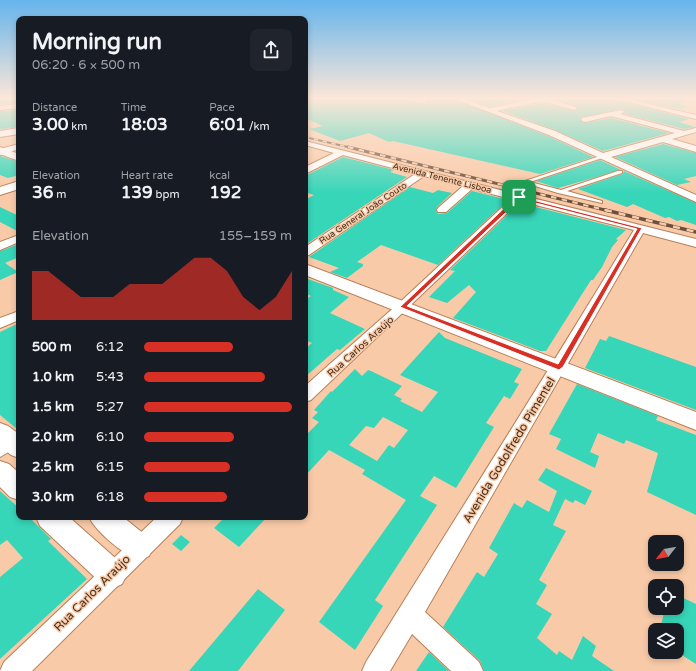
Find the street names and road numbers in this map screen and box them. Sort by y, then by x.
street label: Avenida Tenente Lisboa [391,161,493,196]
street label: Rua General João Couto [317,180,410,247]
street label: Rua Carlos Araújo [325,314,396,380]
street label: Avenida Godolfredo Pimentel [460,375,558,525]
street label: Rua Carlos Araújo [51,552,133,634]

